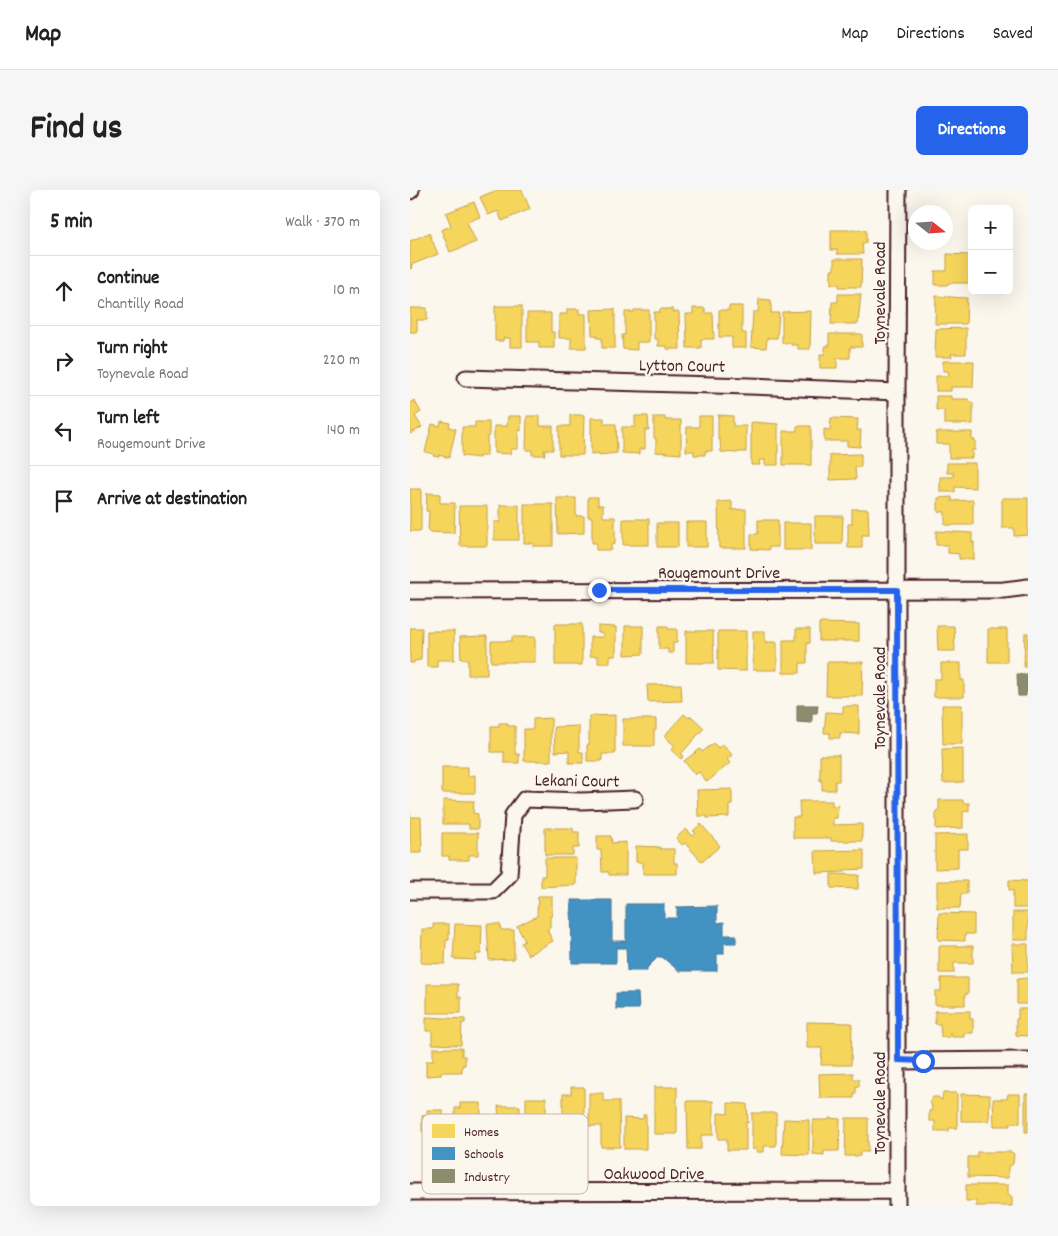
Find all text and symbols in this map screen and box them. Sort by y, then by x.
text: Map [25,18,61,52]
text: Map [841,22,868,47]
text: Directions [896,22,965,47]
text: Saved [993,22,1033,47]
text: Find us [30,105,122,155]
button: Directions [916,106,1028,155]
north arrow [908,205,953,250]
map controls [968,205,1013,295]
button: + [968,205,1013,250]
text: 5 min [50,208,93,238]
text: Walk · 370 m [285,211,360,234]
street label: Toynevale Road [869,241,894,345]
button: − [968,250,1013,295]
text: Continue [97,266,159,293]
icon: ahead [50,277,78,305]
text: 10 m [333,279,360,302]
text: Chantilly Road [97,293,184,316]
text: Turn right [97,336,168,363]
icon: right [50,347,78,375]
text: 220 m [323,349,360,372]
street label: Lytton Court [639,354,726,381]
text: Toynevale Road [97,363,189,386]
text: Turn left [97,406,160,433]
icon: left [50,417,78,445]
text: 140 m [326,419,360,442]
text: Rougemount Drive [97,433,206,456]
icon: arrive [50,487,78,515]
text: Arrive at destination [97,487,247,514]
street label: Rougemount Drive [658,562,780,587]
route end [588,579,611,602]
street label: Toynevale Road [869,646,894,750]
street label: Lekani Court [534,769,620,796]
route start [912,1050,935,1073]
street label: Toynevale Road [869,1051,894,1155]
legend [422,1114,588,1194]
text: Homes [464,1123,499,1143]
text: Schools [464,1145,504,1165]
street label: Oakwood Drive [603,1163,705,1188]
text: Industry [464,1168,510,1188]

